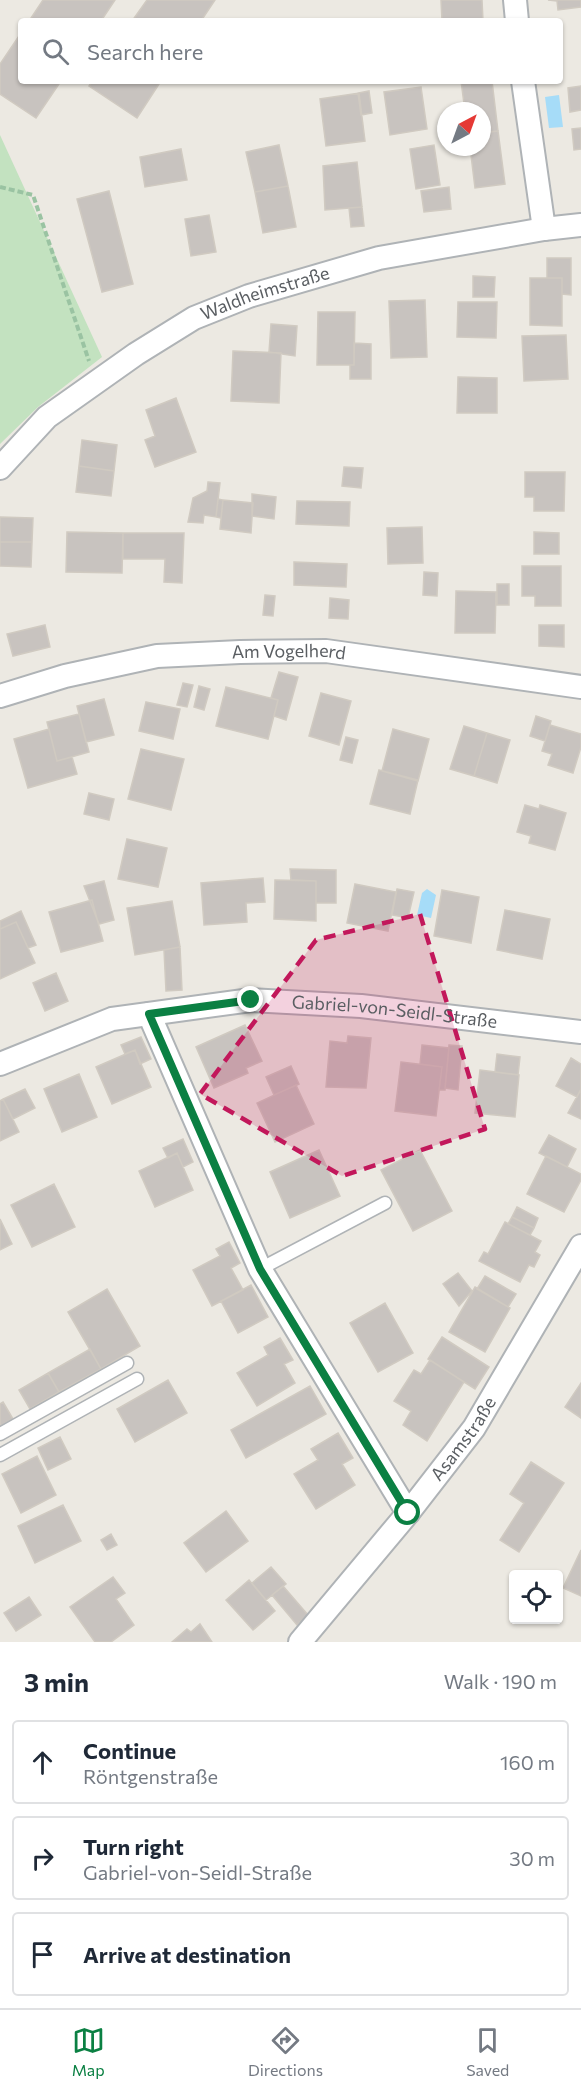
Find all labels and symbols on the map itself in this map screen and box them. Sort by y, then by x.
north arrow [437,102,491,156]
street label: Waldheimstraße [197,261,332,324]
street label: Am Vogelherd [231,639,347,664]
route end [237,986,263,1012]
street label: Gabriel-von-Seidl-Straße [291,990,498,1032]
street label: Asamstraße [425,1392,500,1485]
route start [394,1499,420,1525]

